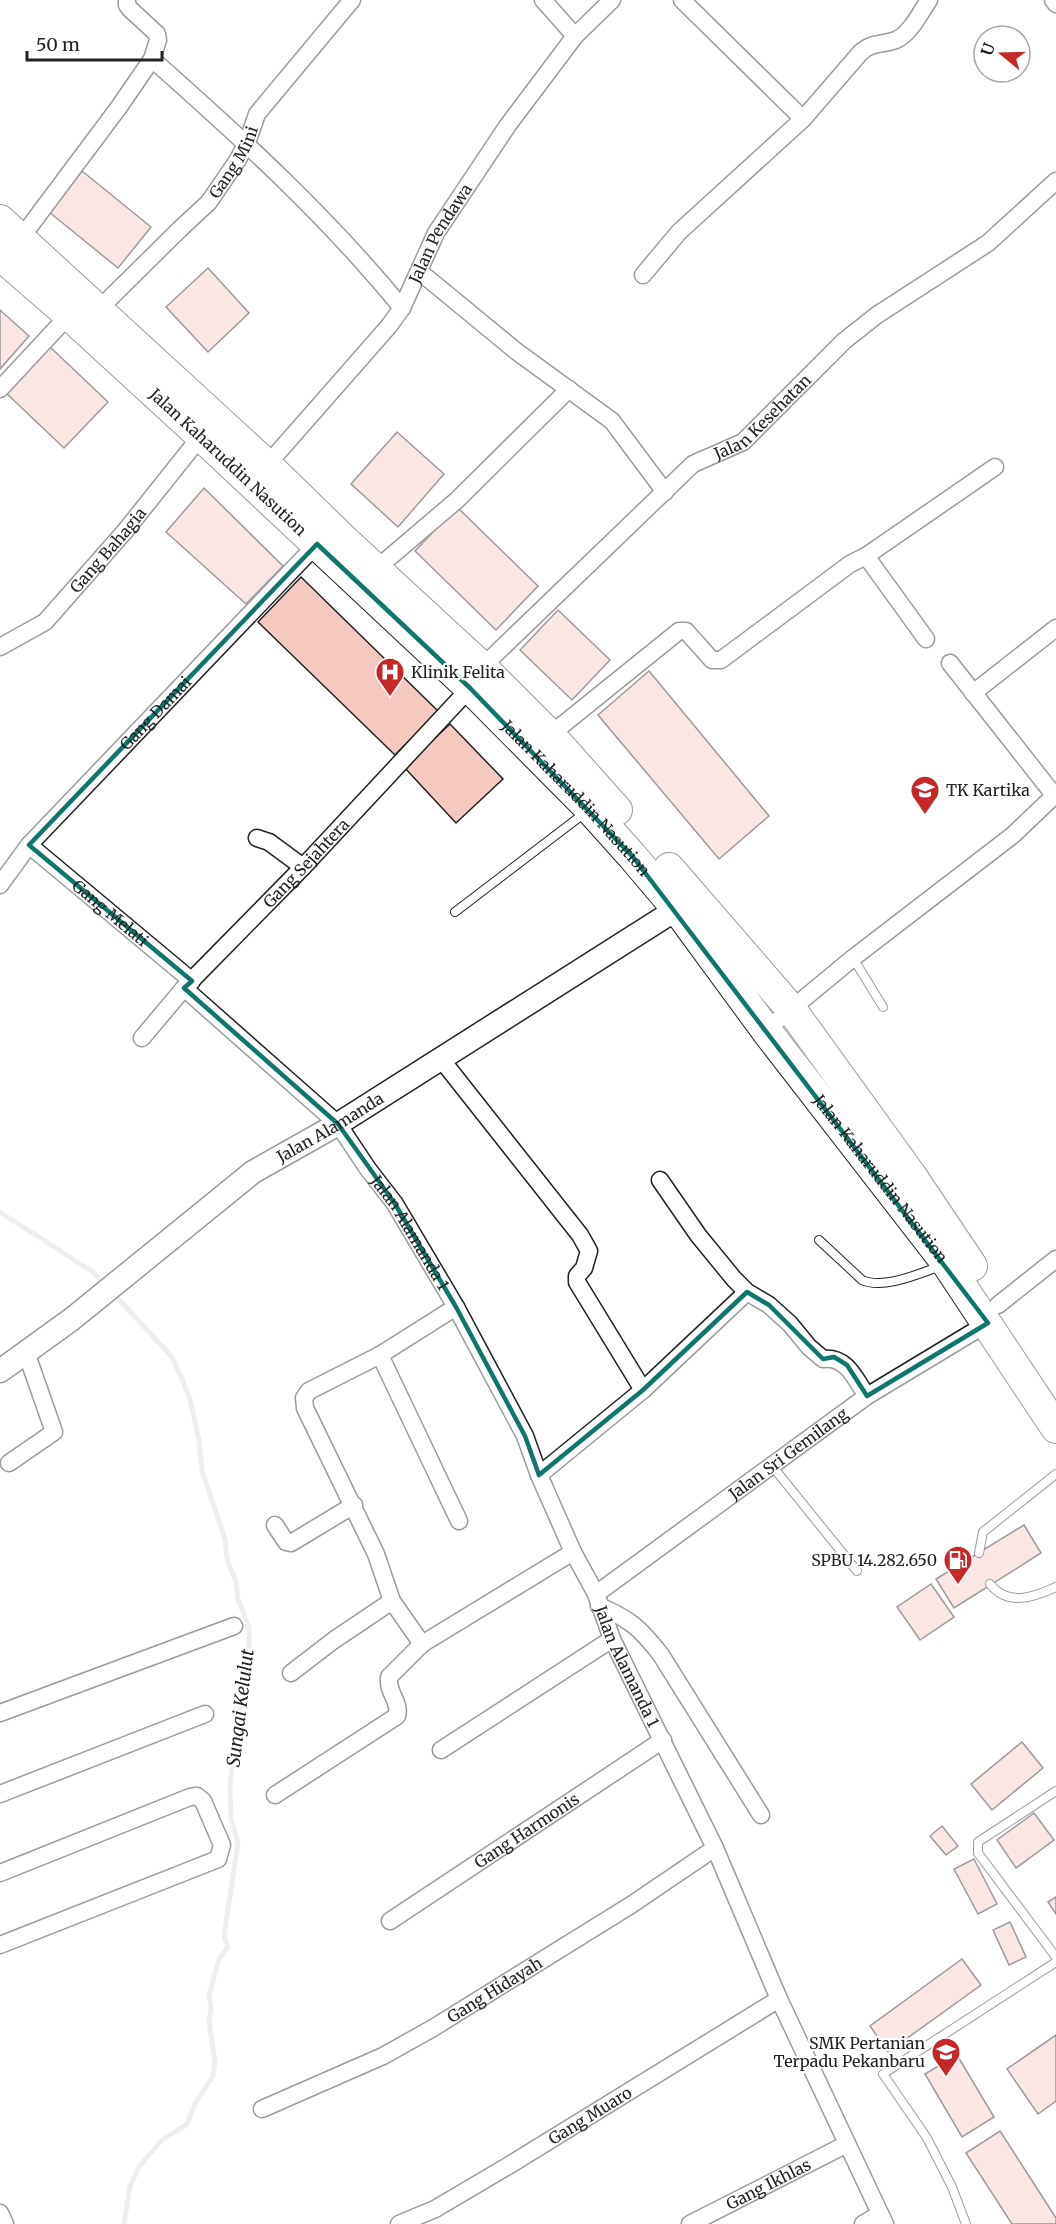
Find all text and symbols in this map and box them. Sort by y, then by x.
scale bar [27,24,162,62]
north arrow [972,24,1032,84]
text: 50 m [36,33,80,56]
text: U [976,40,999,58]
street label: Gang Mini [205,123,262,202]
street label: Jalan Pendawa [404,179,476,287]
street label: Jalan Kesehatan [710,370,815,464]
street label: Jalan Kaharuddin Nasution [145,383,311,540]
street label: Gang Bahagia [65,503,150,597]
hospital icon: Klinik Felita [374,656,406,698]
place label: Klinik Felita [411,662,505,682]
street label: Gang Damai [115,672,195,754]
street label: Jalan Kaharuddin Nasution [497,715,655,880]
school or university icon: TK Kartika [909,774,941,816]
place label: TK Kartika [946,780,1030,800]
street label: Gang Sejahtera [259,814,353,912]
street label: Gang Melati [68,875,153,950]
street label: Jalan Alamanda [272,1088,387,1167]
street label: Jalan Kaharuddin Nasution [809,1090,952,1267]
street label: Jalan Alamanda 1 [366,1171,454,1294]
street label: Jalan Sri Gemilang [724,1403,852,1504]
fuel station icon: SPBU 14.282.650 [942,1544,974,1586]
place label: SPBU 14.282.650 [811,1550,937,1570]
street label: Jalan Alamanda 1 [591,1602,664,1730]
water label: Sungai Kelulut [221,1647,259,1768]
street label: Gang Harmonis [471,1788,583,1872]
street label: Gang Hidayah [443,1952,546,2027]
place label: SMK Pertanian Terpadu Pekanbaru [774,2033,925,2071]
school or university icon: SMK Pertanian Terpadu Pekanbaru [930,2036,962,2078]
street label: Gang Muaro [545,2082,635,2149]
street label: Gang Ikhlas [723,2154,814,2214]

